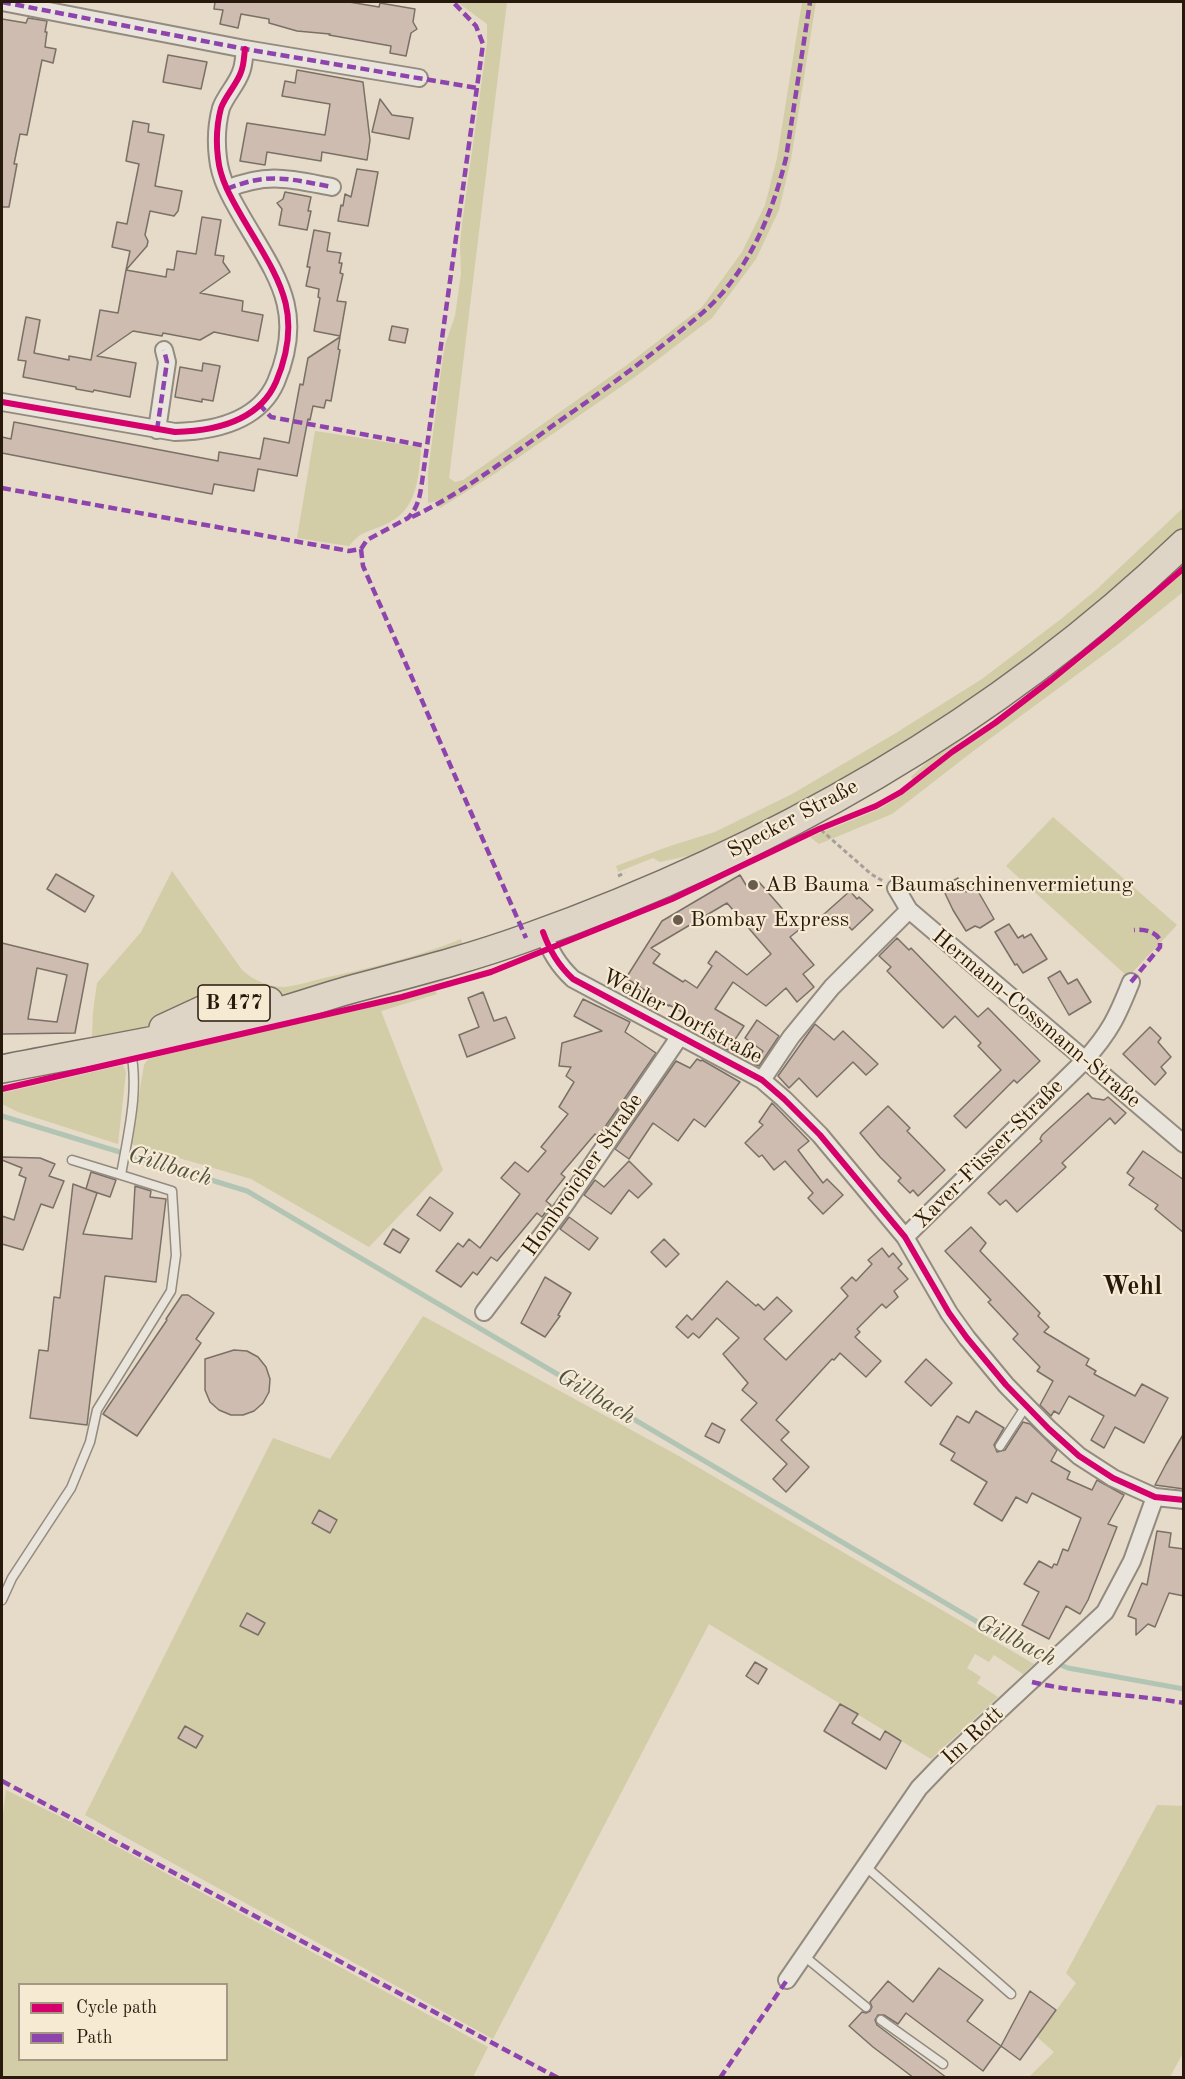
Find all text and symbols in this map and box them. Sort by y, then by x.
street label: Specker Straße [723,773,863,865]
place label: AB Bauma - Baumaschinenvermietung [765,872,1133,898]
marker: AB Bauma - Baumaschinenvermietung [746,878,760,892]
place label: Bombay Express [690,907,849,933]
marker: Bombay Express [671,913,685,927]
street label: Hermann-Cossmann-Straße [926,924,1146,1114]
street label: Wehler Dorfstraße [597,964,767,1070]
road number: B 477 [198,985,270,1021]
street label: Xaver-Füsser-Straße [909,1074,1069,1234]
street label: Hombroicher Straße [517,1089,649,1261]
water label: Gillbach [124,1141,216,1193]
district label: Wehl [1102,1271,1162,1303]
water label: Gillbach [551,1362,641,1432]
water label: Gillbach [971,1609,1061,1673]
street label: Im Rott [937,1701,1009,1771]
legend [18,1983,228,2061]
text: Cycle path [76,1999,157,2017]
text: Path [76,2029,112,2047]

